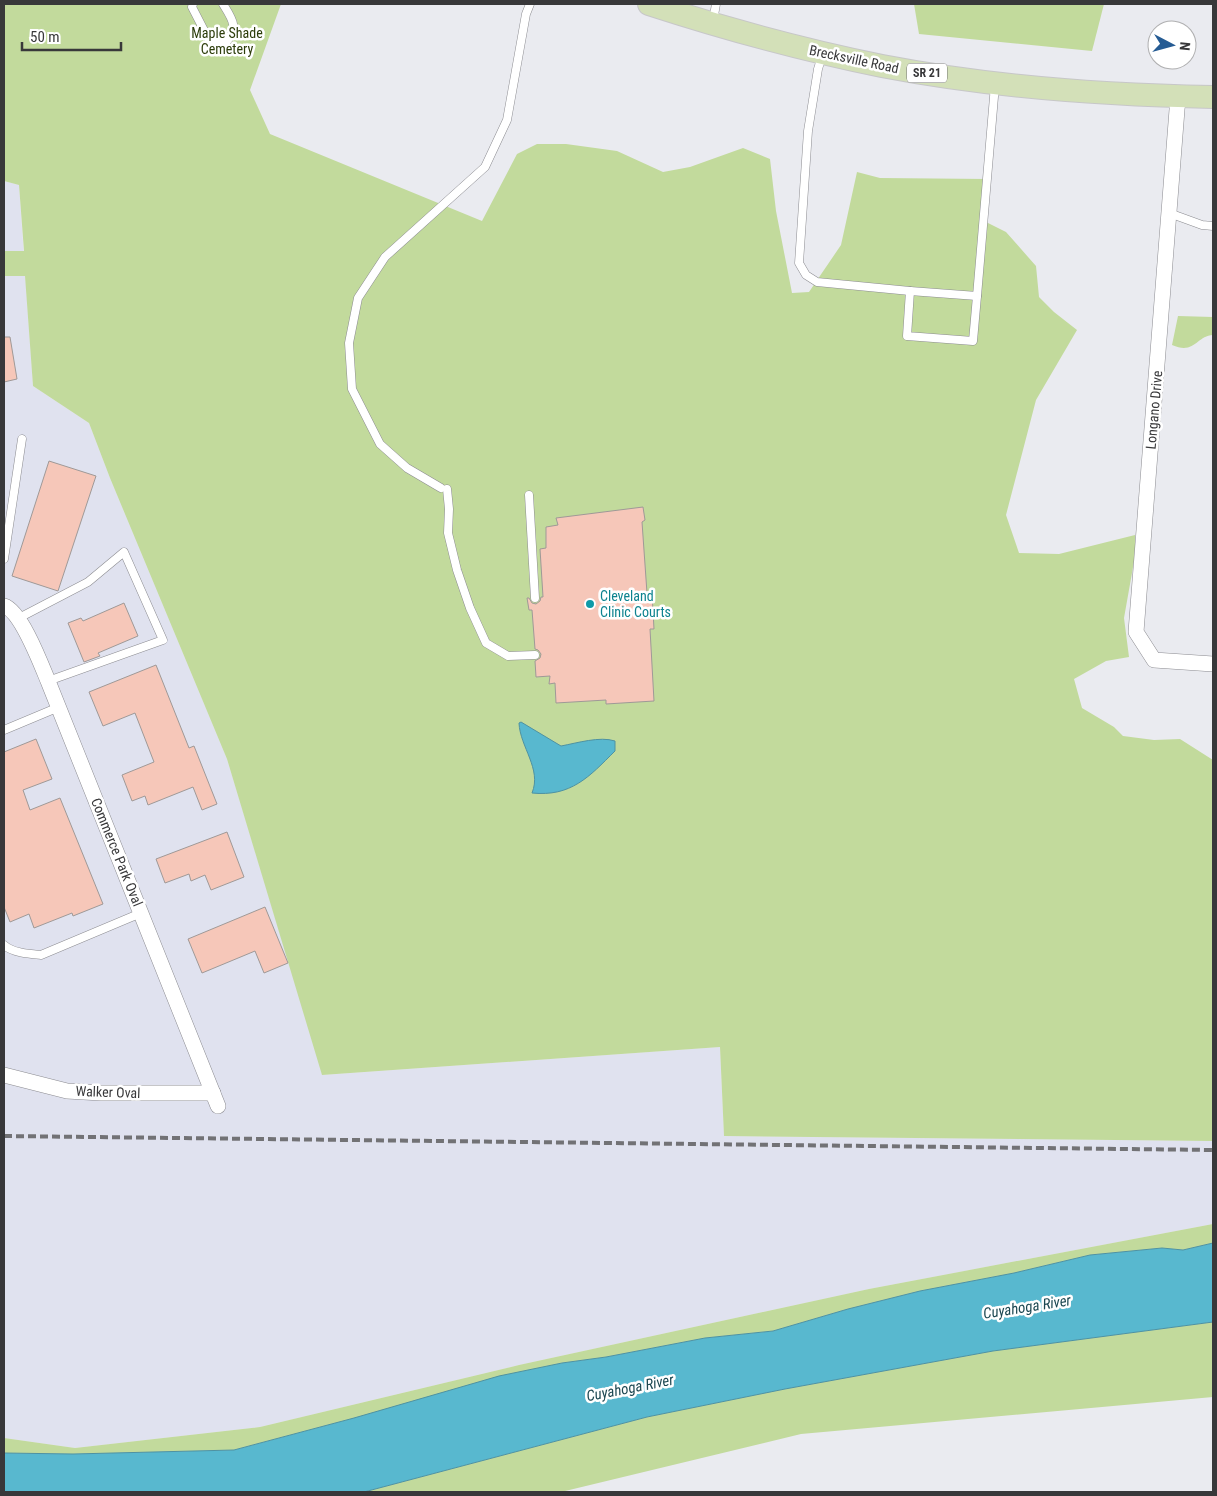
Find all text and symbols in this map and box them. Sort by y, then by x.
scale bar [22,20,121,52]
north arrow [1147,20,1197,70]
park label: Maple Shade Cemetery [191,25,263,57]
text: 50 m [30,28,60,46]
text: N [1177,41,1193,51]
street label: Brecksville Road [808,42,900,76]
road number: SR 21 [907,64,947,82]
street label: Longano Drive [1143,370,1165,450]
place label: Cleveland Clinic Courts [600,588,671,620]
marker: Cleveland Clinic Courts [584,598,596,610]
street label: Commerce Park Oval [88,796,146,908]
street label: Walker Oval [75,1083,141,1101]
water label: Cuyahoga River [982,1291,1073,1323]
water label: Cuyahoga River [585,1371,676,1405]

